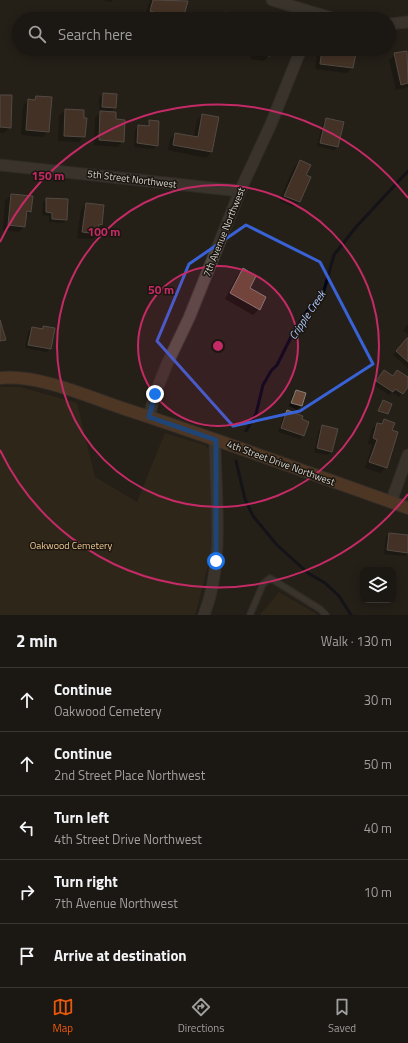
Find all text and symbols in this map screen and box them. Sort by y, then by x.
search box [12,12,396,56]
icon: search [26,23,48,45]
text: Search here [58,23,132,46]
text: 150 m [32,166,64,185]
street label: 5th Street Northwest [87,166,178,192]
street label: 7th Avenue Northwest [199,185,249,279]
text: 100 m [88,222,120,241]
text: 50 m [148,280,174,299]
water label: Cripple Creek [285,286,330,343]
centre of rings [211,339,225,353]
route end [146,385,164,403]
street label: 4th Street Drive Northwest [225,436,337,490]
park label: Oakwood Cemetery [30,538,112,553]
route start [207,552,225,570]
map controls [360,567,396,603]
button: layers [360,567,396,603]
text: 2 min [16,628,57,654]
text: Walk · 130 m [321,631,392,651]
text: Continue [54,678,112,701]
icon: ahead [16,689,38,711]
text: 30 m [364,690,392,710]
text: Oakwood Cemetery [54,701,161,721]
text: Continue [54,742,112,765]
icon: ahead [16,753,38,775]
text: 50 m [364,754,392,774]
text: 2nd Street Place Northwest [54,765,205,785]
text: Turn left [54,806,109,829]
icon: left [16,817,38,839]
text: 40 m [364,818,392,838]
text: 4th Street Drive Northwest [54,829,202,849]
text: Turn right [54,870,118,893]
icon: right [16,881,38,903]
text: 10 m [364,882,392,902]
text: 7th Avenue Northwest [54,893,178,913]
text: Arrive at destination [54,944,187,967]
icon: arrive [16,945,38,967]
tab: Map [52,996,74,1036]
tab: Directions [178,996,224,1036]
tab: Saved [328,996,356,1036]

